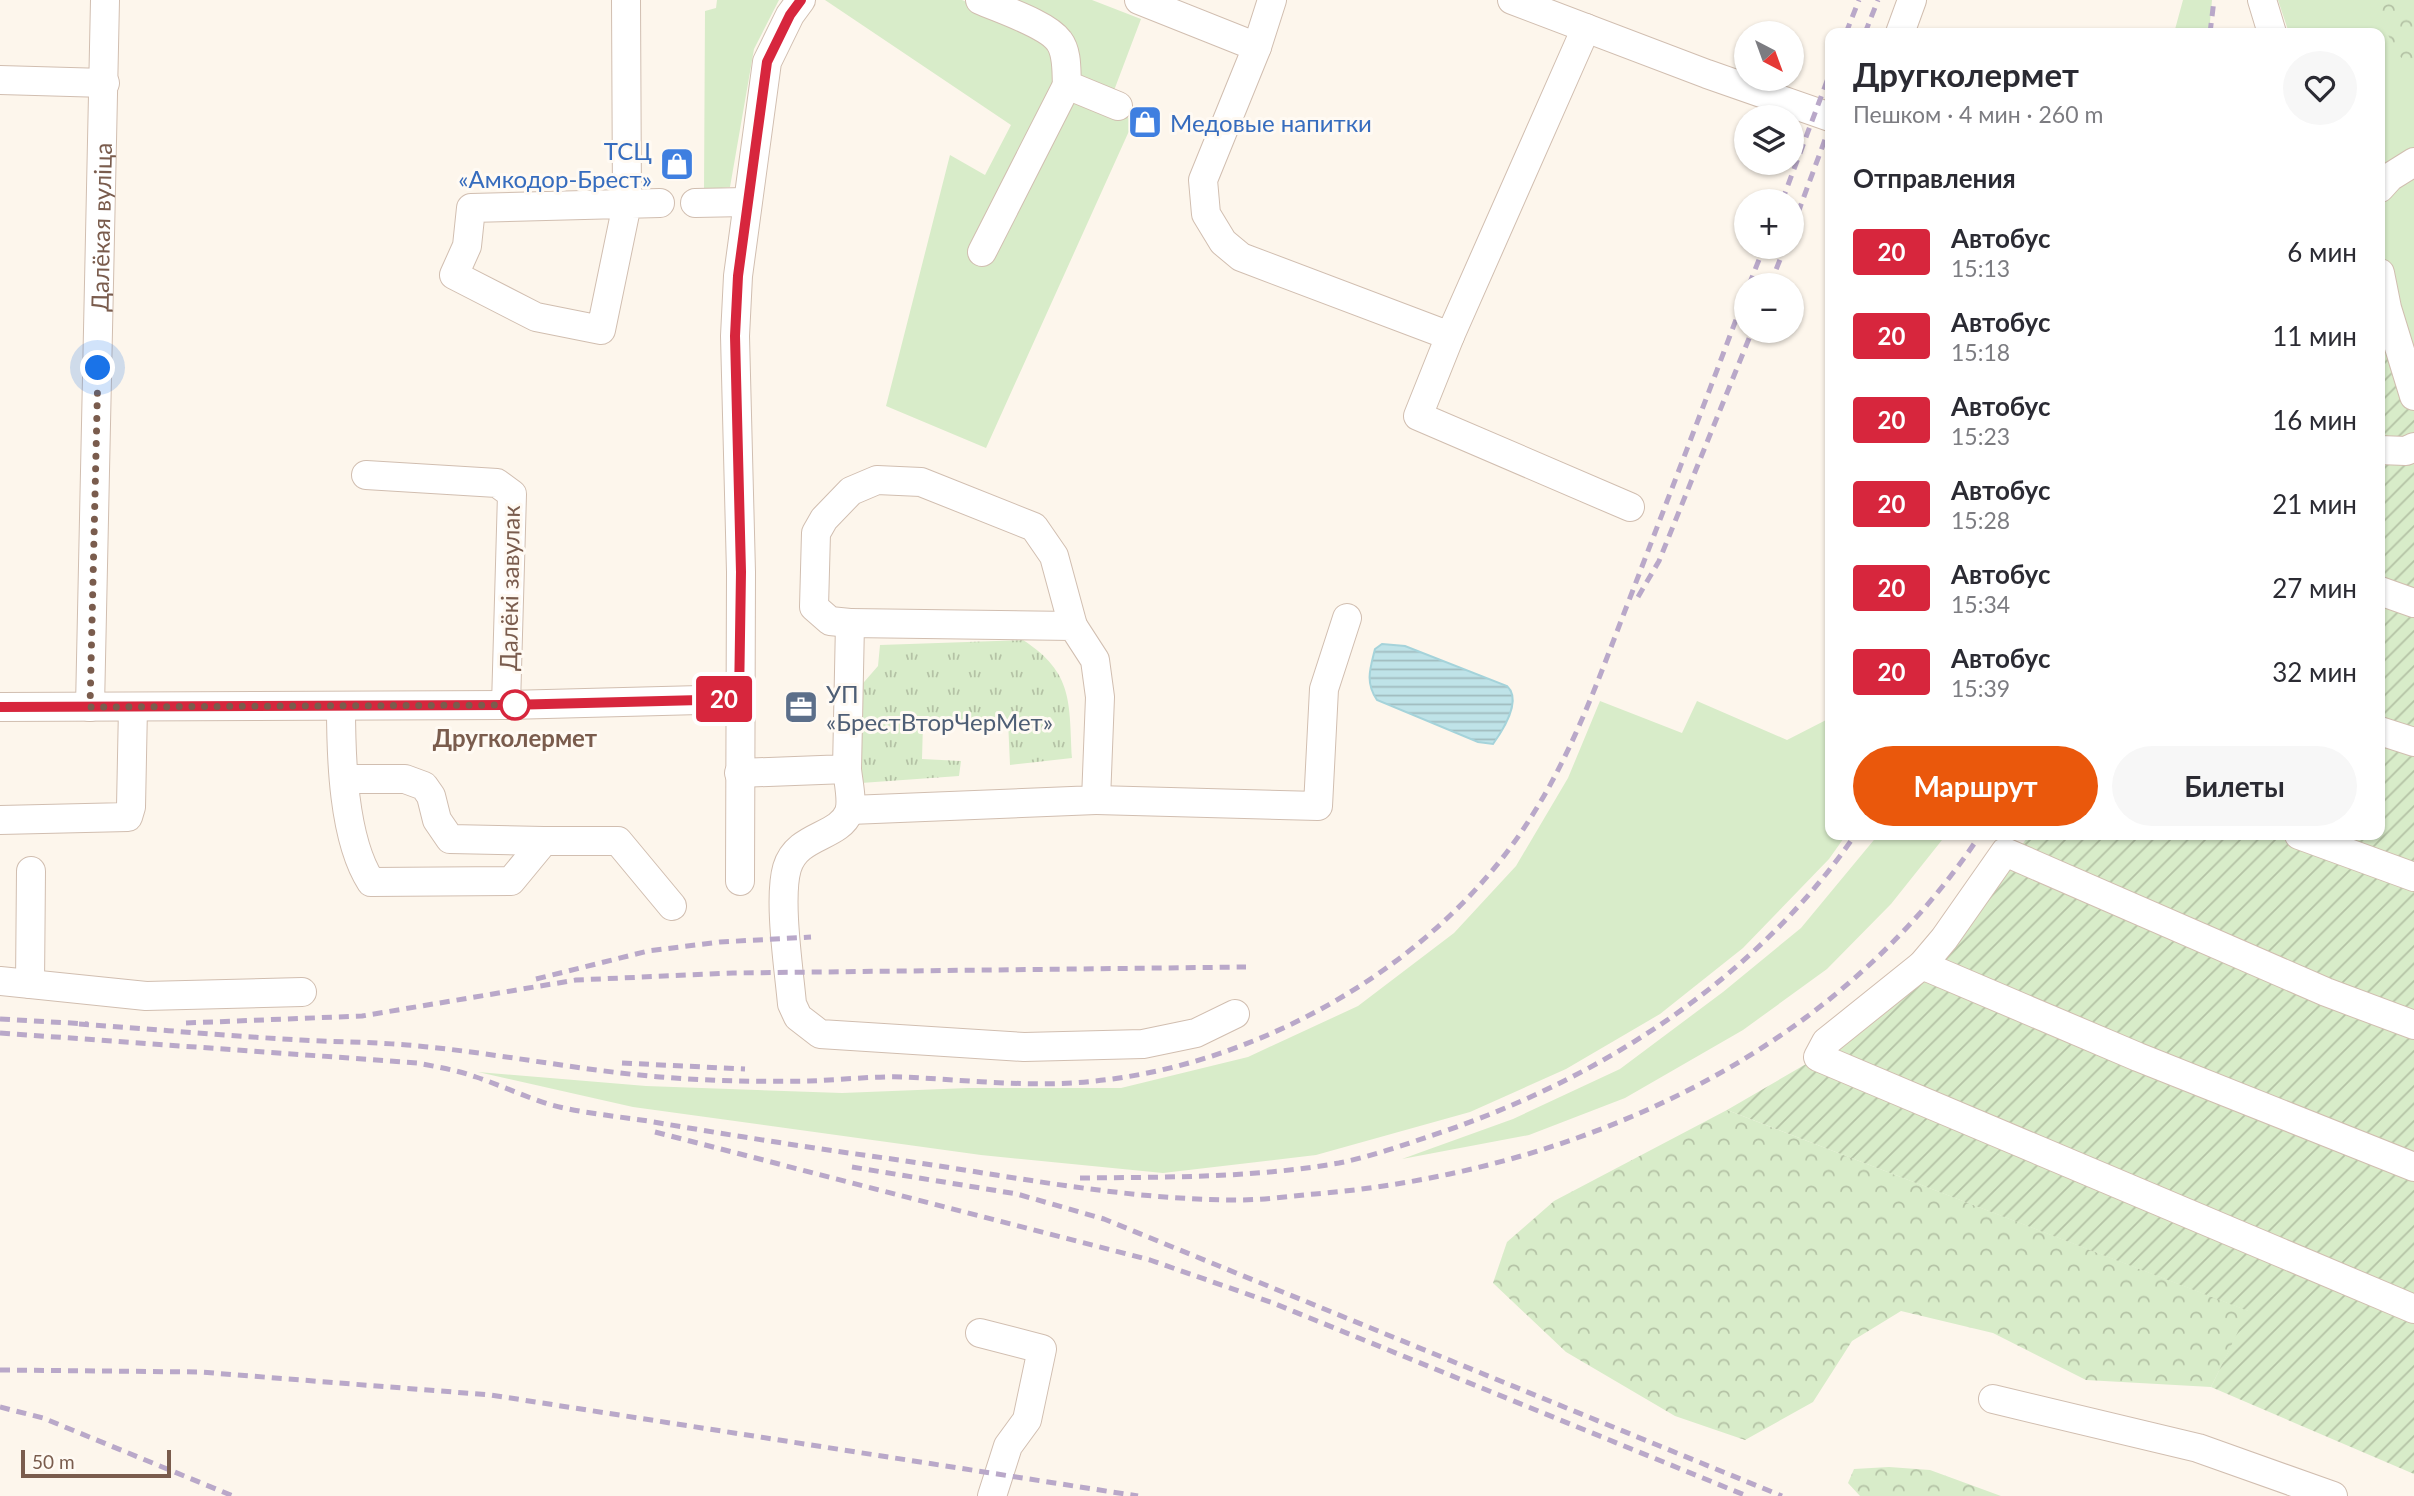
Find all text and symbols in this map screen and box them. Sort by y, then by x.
north arrow [1734,21,1804,91]
map controls [1734,21,1804,343]
button: heart [2283,51,2357,125]
text: Другколермет [1853,54,2079,94]
text: Пешком · 4 мин · 260 m [1853,100,2103,128]
shop icon: Медовые напитки [1126,103,1164,141]
button: layers [1734,105,1804,175]
place label: Медовые напитки [1170,108,1372,137]
place label: ТСЦ «Амкодор-Брест» [458,136,652,193]
street label: Далёкая вуліца [84,142,116,312]
shop icon: ТСЦ «Амкодор-Брест» [658,145,696,183]
text: Отправления [1853,162,2016,194]
button: + [1734,189,1804,259]
text: Автобус [1951,222,2050,254]
text: 6 мин [2287,236,2357,268]
text: 20 [1878,237,1905,266]
text: 15:13 [1951,254,2010,282]
button: − [1734,273,1804,343]
text: Автобус [1951,306,2050,338]
text: 11 мин [2272,320,2357,352]
text: 20 [1878,321,1905,350]
text: 15:18 [1951,338,2010,366]
your location [80,350,115,385]
text: Автобус [1951,390,2050,422]
text: 16 мин [2272,404,2357,436]
text: 20 [1878,405,1905,434]
text: 15:23 [1951,422,2010,450]
text: Автобус [1951,474,2050,506]
text: 21 мин [2272,488,2357,520]
text: 20 [1878,489,1905,518]
street label: Далёкі завулак [493,504,525,671]
text: 15:28 [1951,506,2010,534]
text: Автобус [1951,558,2050,590]
text: 27 мин [2272,572,2357,604]
text: 20 [1878,573,1905,602]
text: 15:34 [1951,590,2010,618]
text: Автобус [1951,642,2050,674]
text: 32 мин [2272,656,2357,688]
text: 20 [1878,657,1905,686]
text: 15:39 [1951,674,2010,702]
line badge: 20 [692,676,756,722]
place label: УП «БрестВторЧерМет» [826,679,1053,736]
text: 20 [710,684,738,713]
office icon: УП «БрестВторЧерМет» [782,688,820,726]
marker: Другколермет [500,690,530,720]
place label: Другколермет [433,723,598,752]
button: Маршрут [1853,746,2098,826]
button: Билеты [2112,746,2357,826]
scale bar [21,1447,172,1479]
text: 50 m [32,1450,75,1473]

